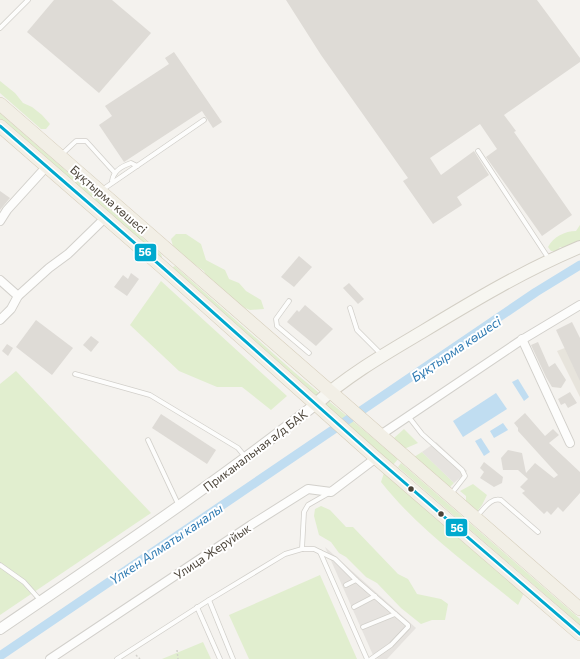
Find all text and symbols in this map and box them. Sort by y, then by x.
street label: Бұқтырма көшесі [68,162,150,236]
line badge: 56 [134,243,157,262]
text: 56 [138,245,152,258]
water label: Бұқтырма көшесі [408,313,505,385]
street label: Приканальная а/д БАК [200,406,310,494]
unlabelled marker [406,484,416,494]
water label: Үлкен Алматы каналы [106,500,226,588]
unlabelled marker [436,509,446,519]
line badge: 56 [445,518,468,537]
street label: Улица Жеруйык [171,520,254,582]
text: 56 [450,521,464,534]

